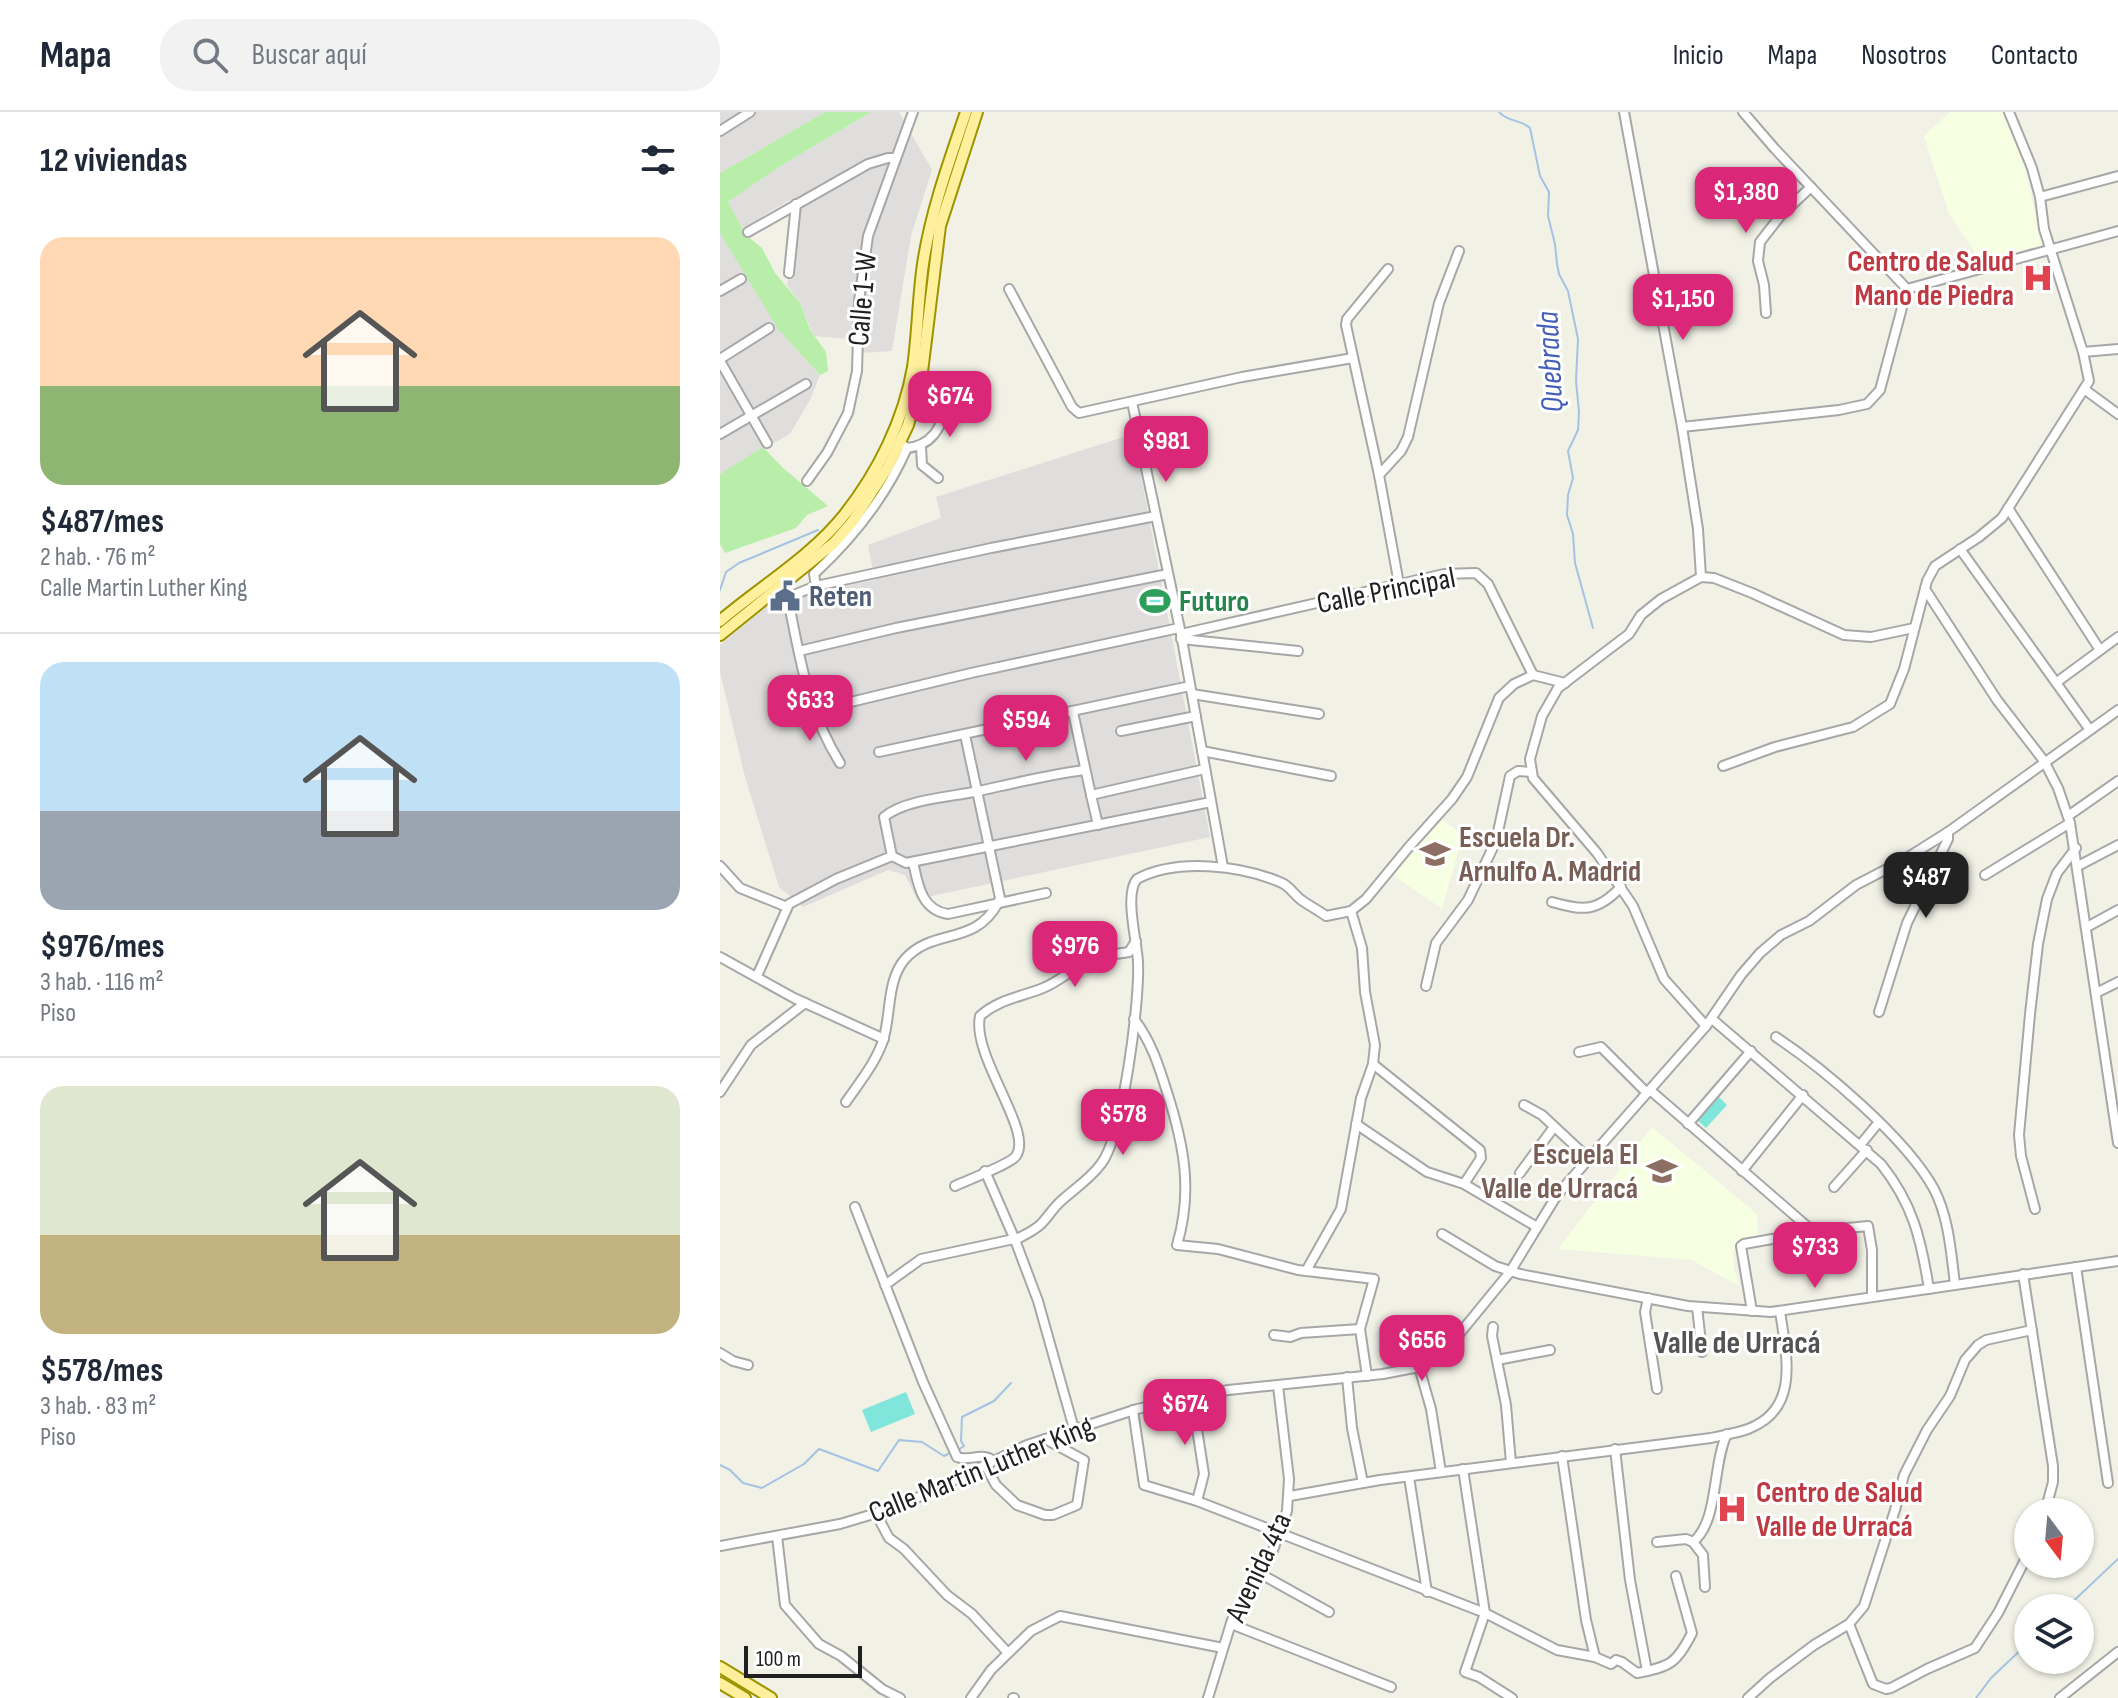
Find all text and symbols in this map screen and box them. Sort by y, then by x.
search box [160,19,720,91]
text: Mapa [40,33,112,78]
icon: search [188,33,232,77]
text: Buscar aquí [252,37,367,73]
text: Inicio [1673,39,1724,72]
text: Mapa [1768,39,1817,72]
text: Nosotros [1861,39,1947,72]
text: Contacto [1991,39,2078,72]
icon: filters [636,138,680,182]
text: 12 viviendas [40,140,188,181]
pin: $1,380 [1681,167,1811,235]
text: $1,380 [1713,177,1779,208]
place label: Centro de Salud Mano de Piedra [1847,244,2014,314]
street label: Calle 1-W [841,250,885,347]
hospital icon: Centro de Salud Mano de Piedra [2021,261,2055,295]
pin: $1,150 [1618,274,1748,342]
text: $1,150 [1651,284,1715,315]
icon: home [288,289,432,433]
water label: Quebrada [1528,310,1573,414]
pin: $674 [903,371,997,439]
text: $674 [926,381,974,412]
pin: $981 [1119,416,1213,484]
text: $981 [1142,426,1190,457]
text: $487/mes [40,501,164,542]
text: 2 hab. · 76 m² [40,542,156,573]
street label: Calle Principal [1314,560,1459,622]
text: Calle Martin Luther King [40,573,247,604]
public building icon: Reten [768,579,802,613]
place label: Reten [809,579,872,615]
sports icon: Futuro [1138,584,1172,618]
place label: Futuro [1179,584,1249,620]
pin: $633 [763,675,857,743]
text: $633 [786,685,834,716]
pin: $594 [979,695,1073,763]
text: $594 [1001,705,1051,736]
icon: home [288,714,432,858]
place label: Escuela Dr. Arnulfo A. Madrid [1458,820,1641,890]
school or university icon: Escuela Dr. Arnulfo A. Madrid [1418,837,1452,871]
pin: $487 [1879,852,1973,920]
text: $487 [1902,862,1951,893]
pin: $976 [1028,921,1122,989]
text: $976/mes [40,926,165,967]
text: $976 [1050,931,1100,962]
text: 3 hab. · 116 m² [40,967,164,998]
text: Piso [40,998,76,1029]
pin: $578 [1076,1089,1170,1157]
text: $578 [1099,1099,1147,1130]
place label: Escuela El Valle de Urracá [1481,1137,1638,1207]
icon: home [288,1138,432,1282]
school or university icon: Escuela El Valle de Urracá [1645,1154,1679,1188]
pin: $733 [1768,1222,1862,1290]
text: $733 [1791,1232,1839,1263]
pin: $656 [1375,1315,1469,1383]
district label: Valle de Urracá [1653,1324,1821,1363]
text: $656 [1397,1325,1447,1356]
text: $578/mes [40,1350,163,1391]
pin: $674 [1138,1379,1232,1447]
text: $674 [1161,1389,1209,1420]
text: 3 hab. · 83 m² [40,1391,156,1422]
street label: Calle Martin Luther King [864,1408,1099,1531]
text: Piso [40,1422,76,1453]
place label: Centro de Salud Valle de Urracá [1756,1475,1923,1545]
hospital icon: Centro de Salud Valle de Urracá [1715,1492,1749,1526]
north arrow [2014,1498,2094,1578]
map controls [2014,1498,2094,1674]
street label: Avenida 4ta [1218,1507,1300,1629]
button: layers [2014,1594,2094,1674]
scale bar [744,1642,862,1678]
text: 100 m [756,1646,801,1673]

